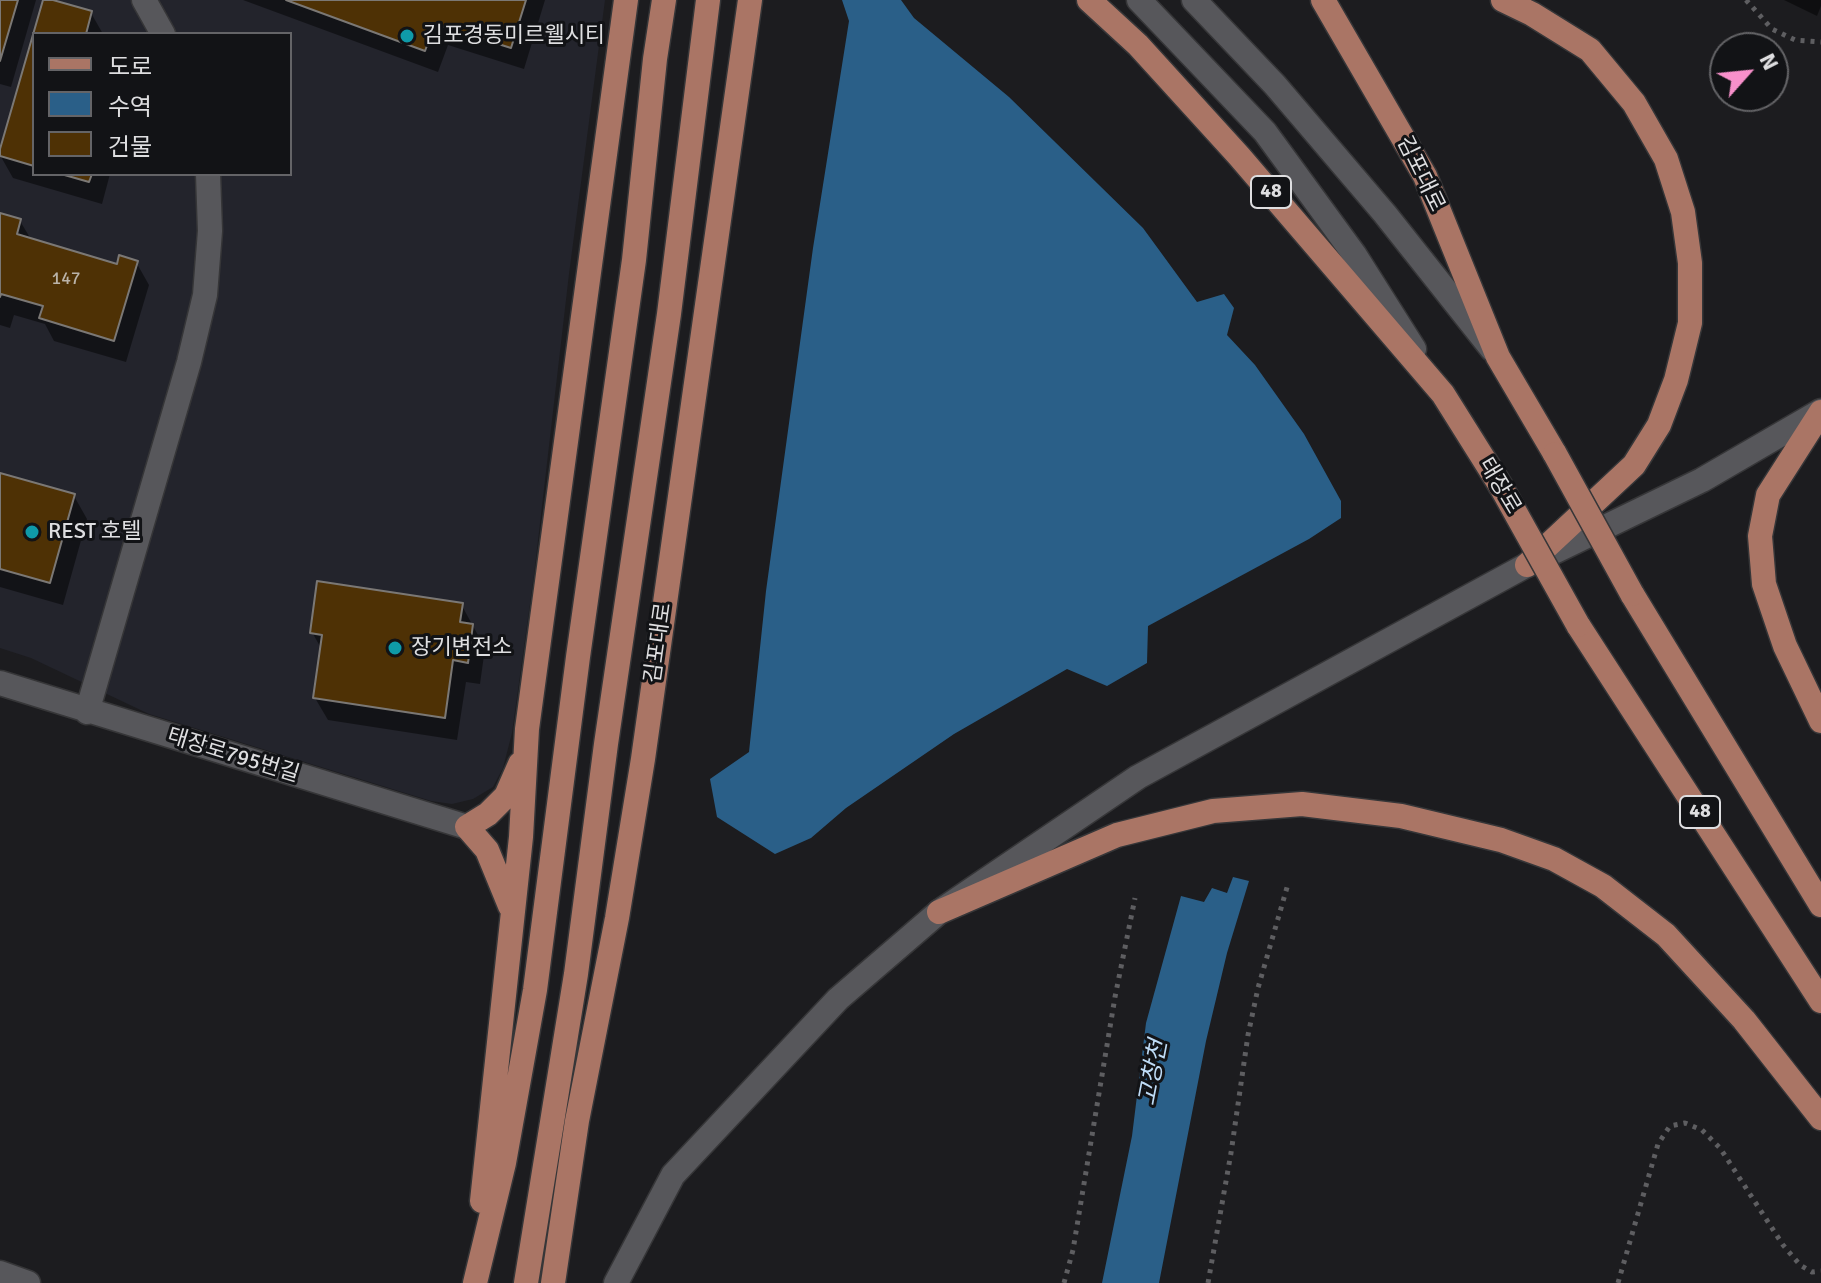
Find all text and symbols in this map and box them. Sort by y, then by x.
place label: 김포경동미르웰시티 [423,23,605,49]
marker: 김포경동미르웰시티 [398,27,416,45]
legend [32,32,292,176]
north arrow [1709,32,1789,112]
text: N [1754,49,1785,75]
text: 도로 [108,52,152,82]
text: 수역 [108,92,152,122]
text: 건물 [108,132,152,162]
street label: 김포대로 [1390,132,1450,216]
road number: 48 [1251,176,1291,208]
house number: 147 [51,268,81,290]
street label: 태장로 [1472,453,1526,519]
place label: REST 호텔 [48,519,141,545]
marker: REST 호텔 [23,523,41,541]
street label: 김포대로 [640,601,678,685]
place label: 장기변전소 [411,635,512,661]
marker: 장기변전소 [386,639,404,657]
street label: 태장로795번길 [164,723,302,789]
road number: 48 [1680,796,1720,828]
water label: 고창천 [1134,1038,1174,1108]

